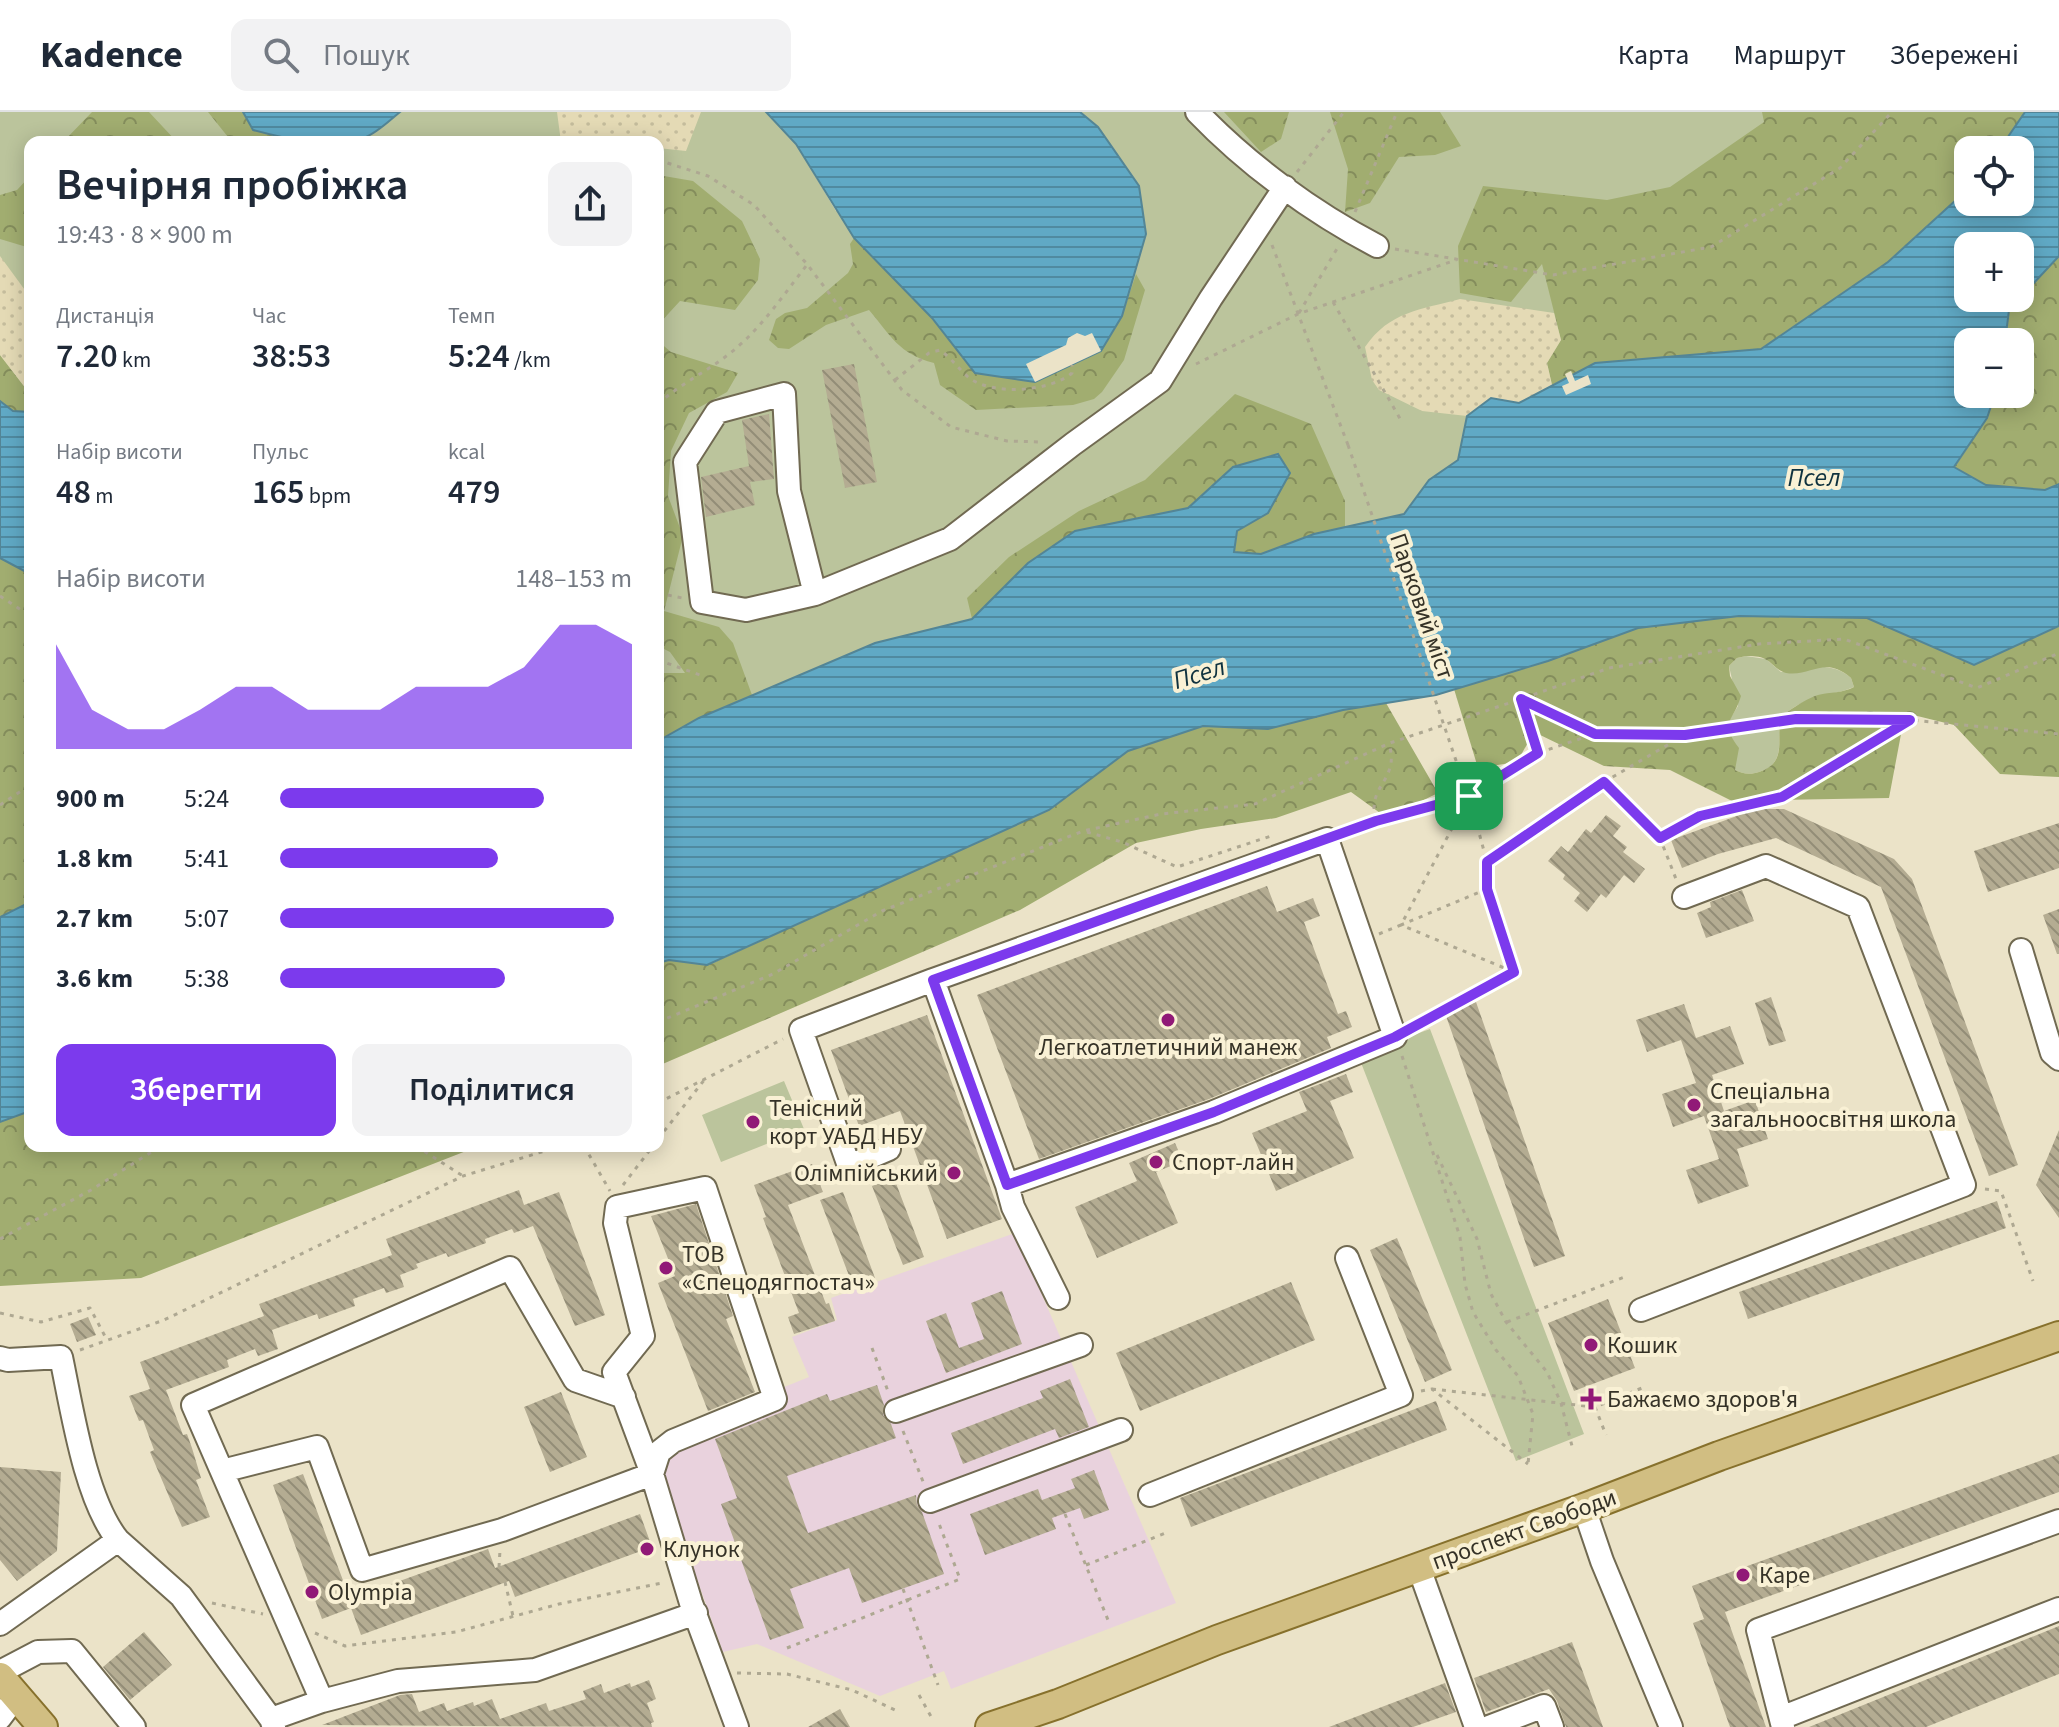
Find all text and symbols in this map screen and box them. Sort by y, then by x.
search box [231,19,791,91]
text: Kadence [40,28,183,82]
icon: search [259,33,303,77]
text: Пошук [323,34,410,77]
text: Карта [1618,35,1689,75]
text: Маршрут [1733,35,1846,75]
text: Збережені [1890,35,2019,75]
map controls [1954,136,2034,408]
button: locate [1954,136,2034,216]
text: Вечірня пробіжка [56,154,408,217]
button: share [548,162,632,246]
text: 19:43 · 8 × 900 m [56,216,233,253]
button: + [1954,232,2034,312]
text: Дистанція [56,300,155,332]
text: Час [252,300,286,332]
text: Темп [448,300,495,332]
button: − [1954,328,2034,408]
text: 7.20 [56,332,118,381]
text: 38:53 [252,332,331,381]
text: 5:24 [448,332,510,381]
text: km [118,344,151,376]
text: /km [510,344,551,376]
text: Набір висоти [56,436,183,468]
text: Пульс [252,436,309,468]
text: kcal [448,436,485,468]
water label: Псел [1787,459,1841,496]
text: 48 [56,468,91,517]
text: 165 [252,468,304,517]
text: 479 [448,468,500,517]
text: m [91,480,114,512]
text: bpm [304,480,351,512]
street label: Парковий міст [1380,528,1463,684]
text: Набір висоти [56,560,206,597]
text: 148–153 m [515,560,632,597]
water label: Псел [1168,648,1230,699]
pin [1435,762,1503,830]
icon: arrive [1447,774,1491,818]
text: 900 m [56,780,125,817]
text: 5:24 [184,780,229,817]
text: 1.8 km [56,840,133,877]
text: 5:41 [184,840,229,877]
text: 2.7 km [56,900,133,937]
text: 5:07 [184,900,229,937]
text: 3.6 km [56,960,133,997]
text: 5:38 [184,960,229,997]
marker: Легкоатлетичний манеж [1159,1011,1177,1029]
place label: Легкоатлетичний манеж [1039,1030,1298,1065]
button: Зберегти [56,1044,336,1136]
button: Поділитися [352,1044,632,1136]
place label: Спеціальна загальноосвітня школа [1710,1074,1956,1137]
place label: Тенісний корт УАБД НБУ [769,1091,923,1154]
marker: Спеціальна загальноосвітня школа [1685,1096,1703,1114]
marker: Тенісний корт УАБД НБУ [744,1113,762,1131]
place label: Спорт-лайн [1172,1145,1294,1180]
marker: Спорт-лайн [1147,1153,1165,1171]
place label: Олімпійський [794,1156,938,1191]
marker: Олімпійський [945,1164,963,1182]
place label: ТОВ «Спецодягпостач» [682,1237,875,1300]
marker: ТОВ «Спецодягпостач» [657,1259,675,1277]
place label: Кошик [1607,1328,1677,1363]
marker: Кошик [1582,1336,1600,1354]
place label: Бажаємо здоров'я [1607,1382,1798,1417]
marker: Бажаємо здоров'я [1582,1390,1600,1408]
street label: проспект Свободи [1427,1480,1621,1579]
place label: Клунок [663,1532,740,1567]
marker: Клунок [638,1540,656,1558]
place label: Каре [1759,1558,1810,1593]
marker: Каре [1734,1566,1752,1584]
place label: Olympia [328,1575,412,1610]
marker: Olympia [303,1583,321,1601]

